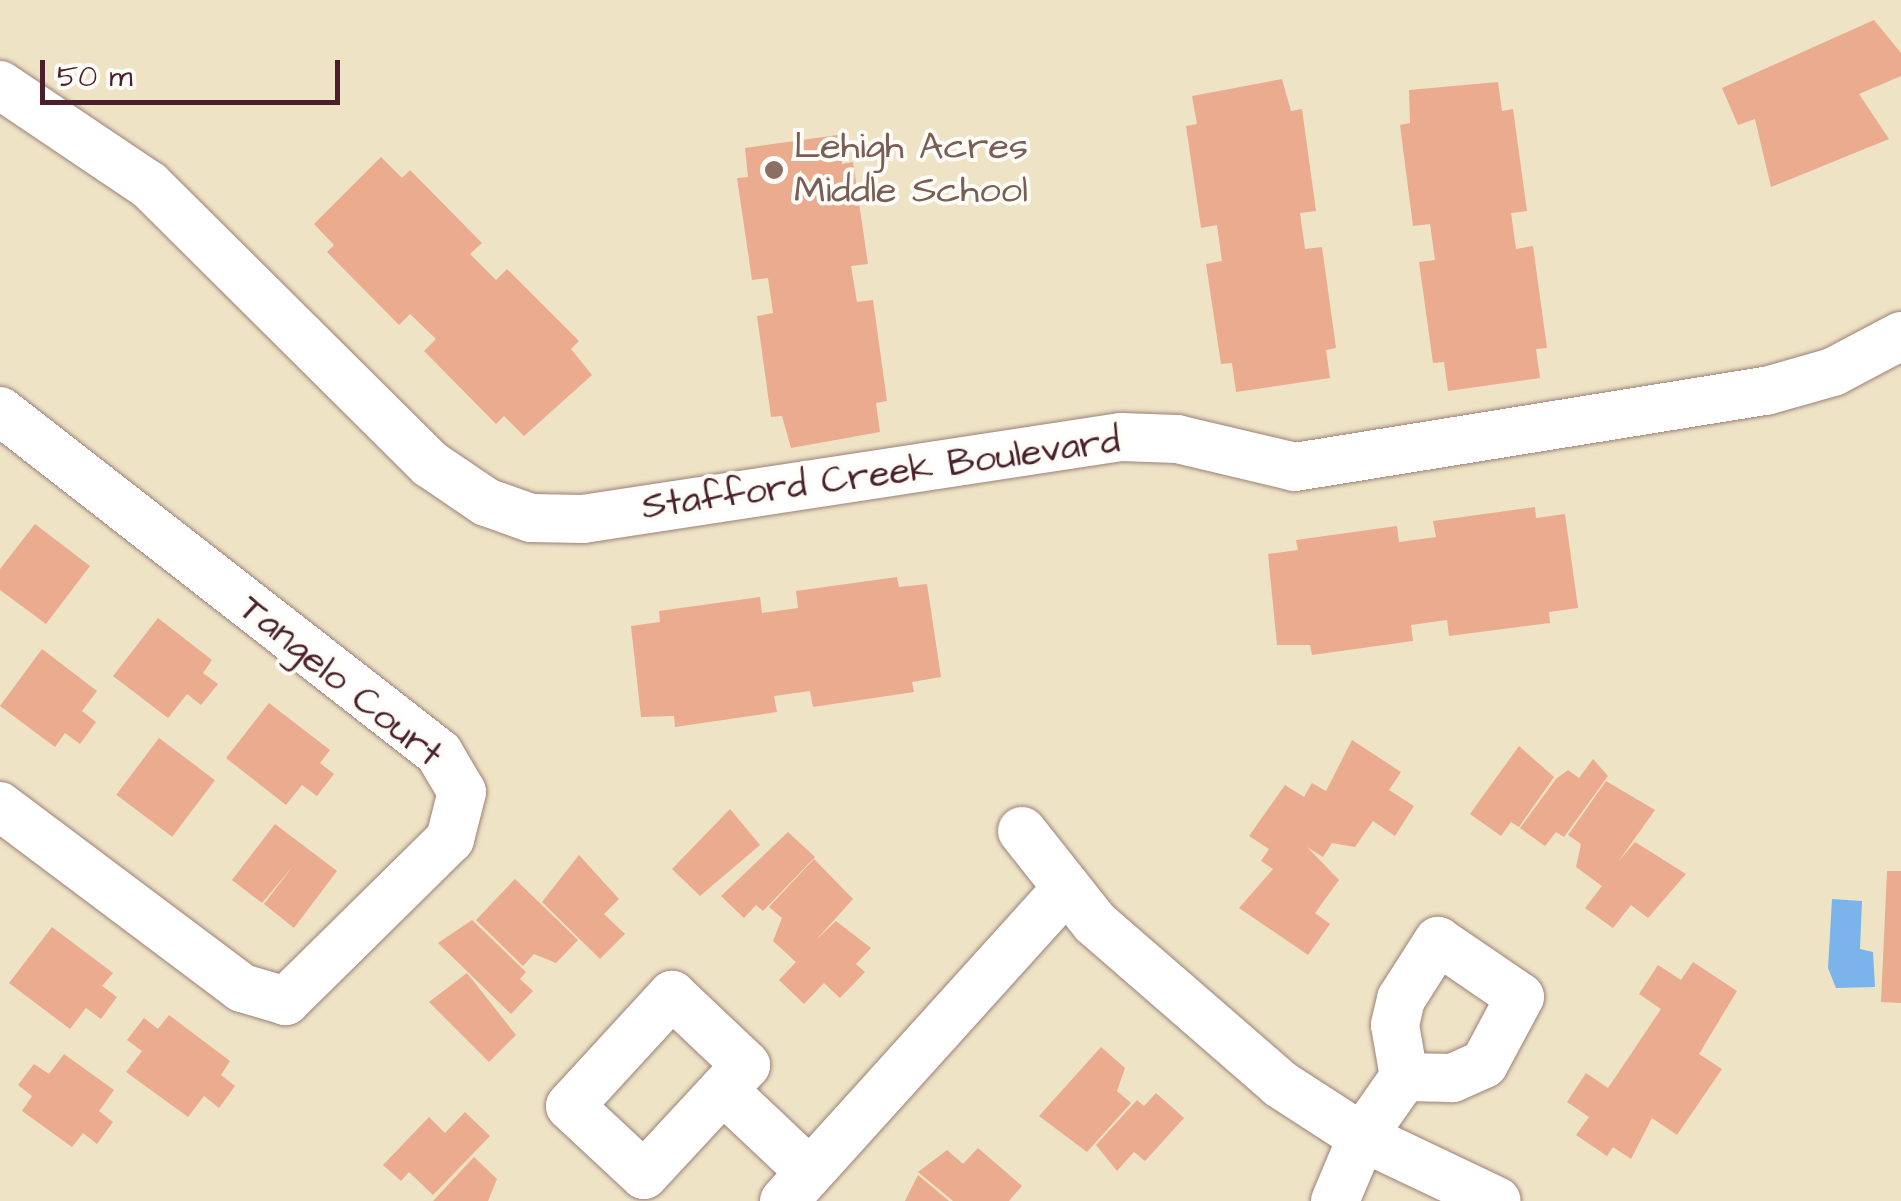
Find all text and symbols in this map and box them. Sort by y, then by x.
scale bar [45,40,345,102]
text: 50 m [57,56,133,98]
place label: Lehigh Acres Middle School [794,125,1028,214]
marker: Lehigh Acres Middle School [763,159,785,181]
street label: Stafford Creek Boulevard [639,419,1123,531]
street label: Tangelo Court [229,586,451,778]

